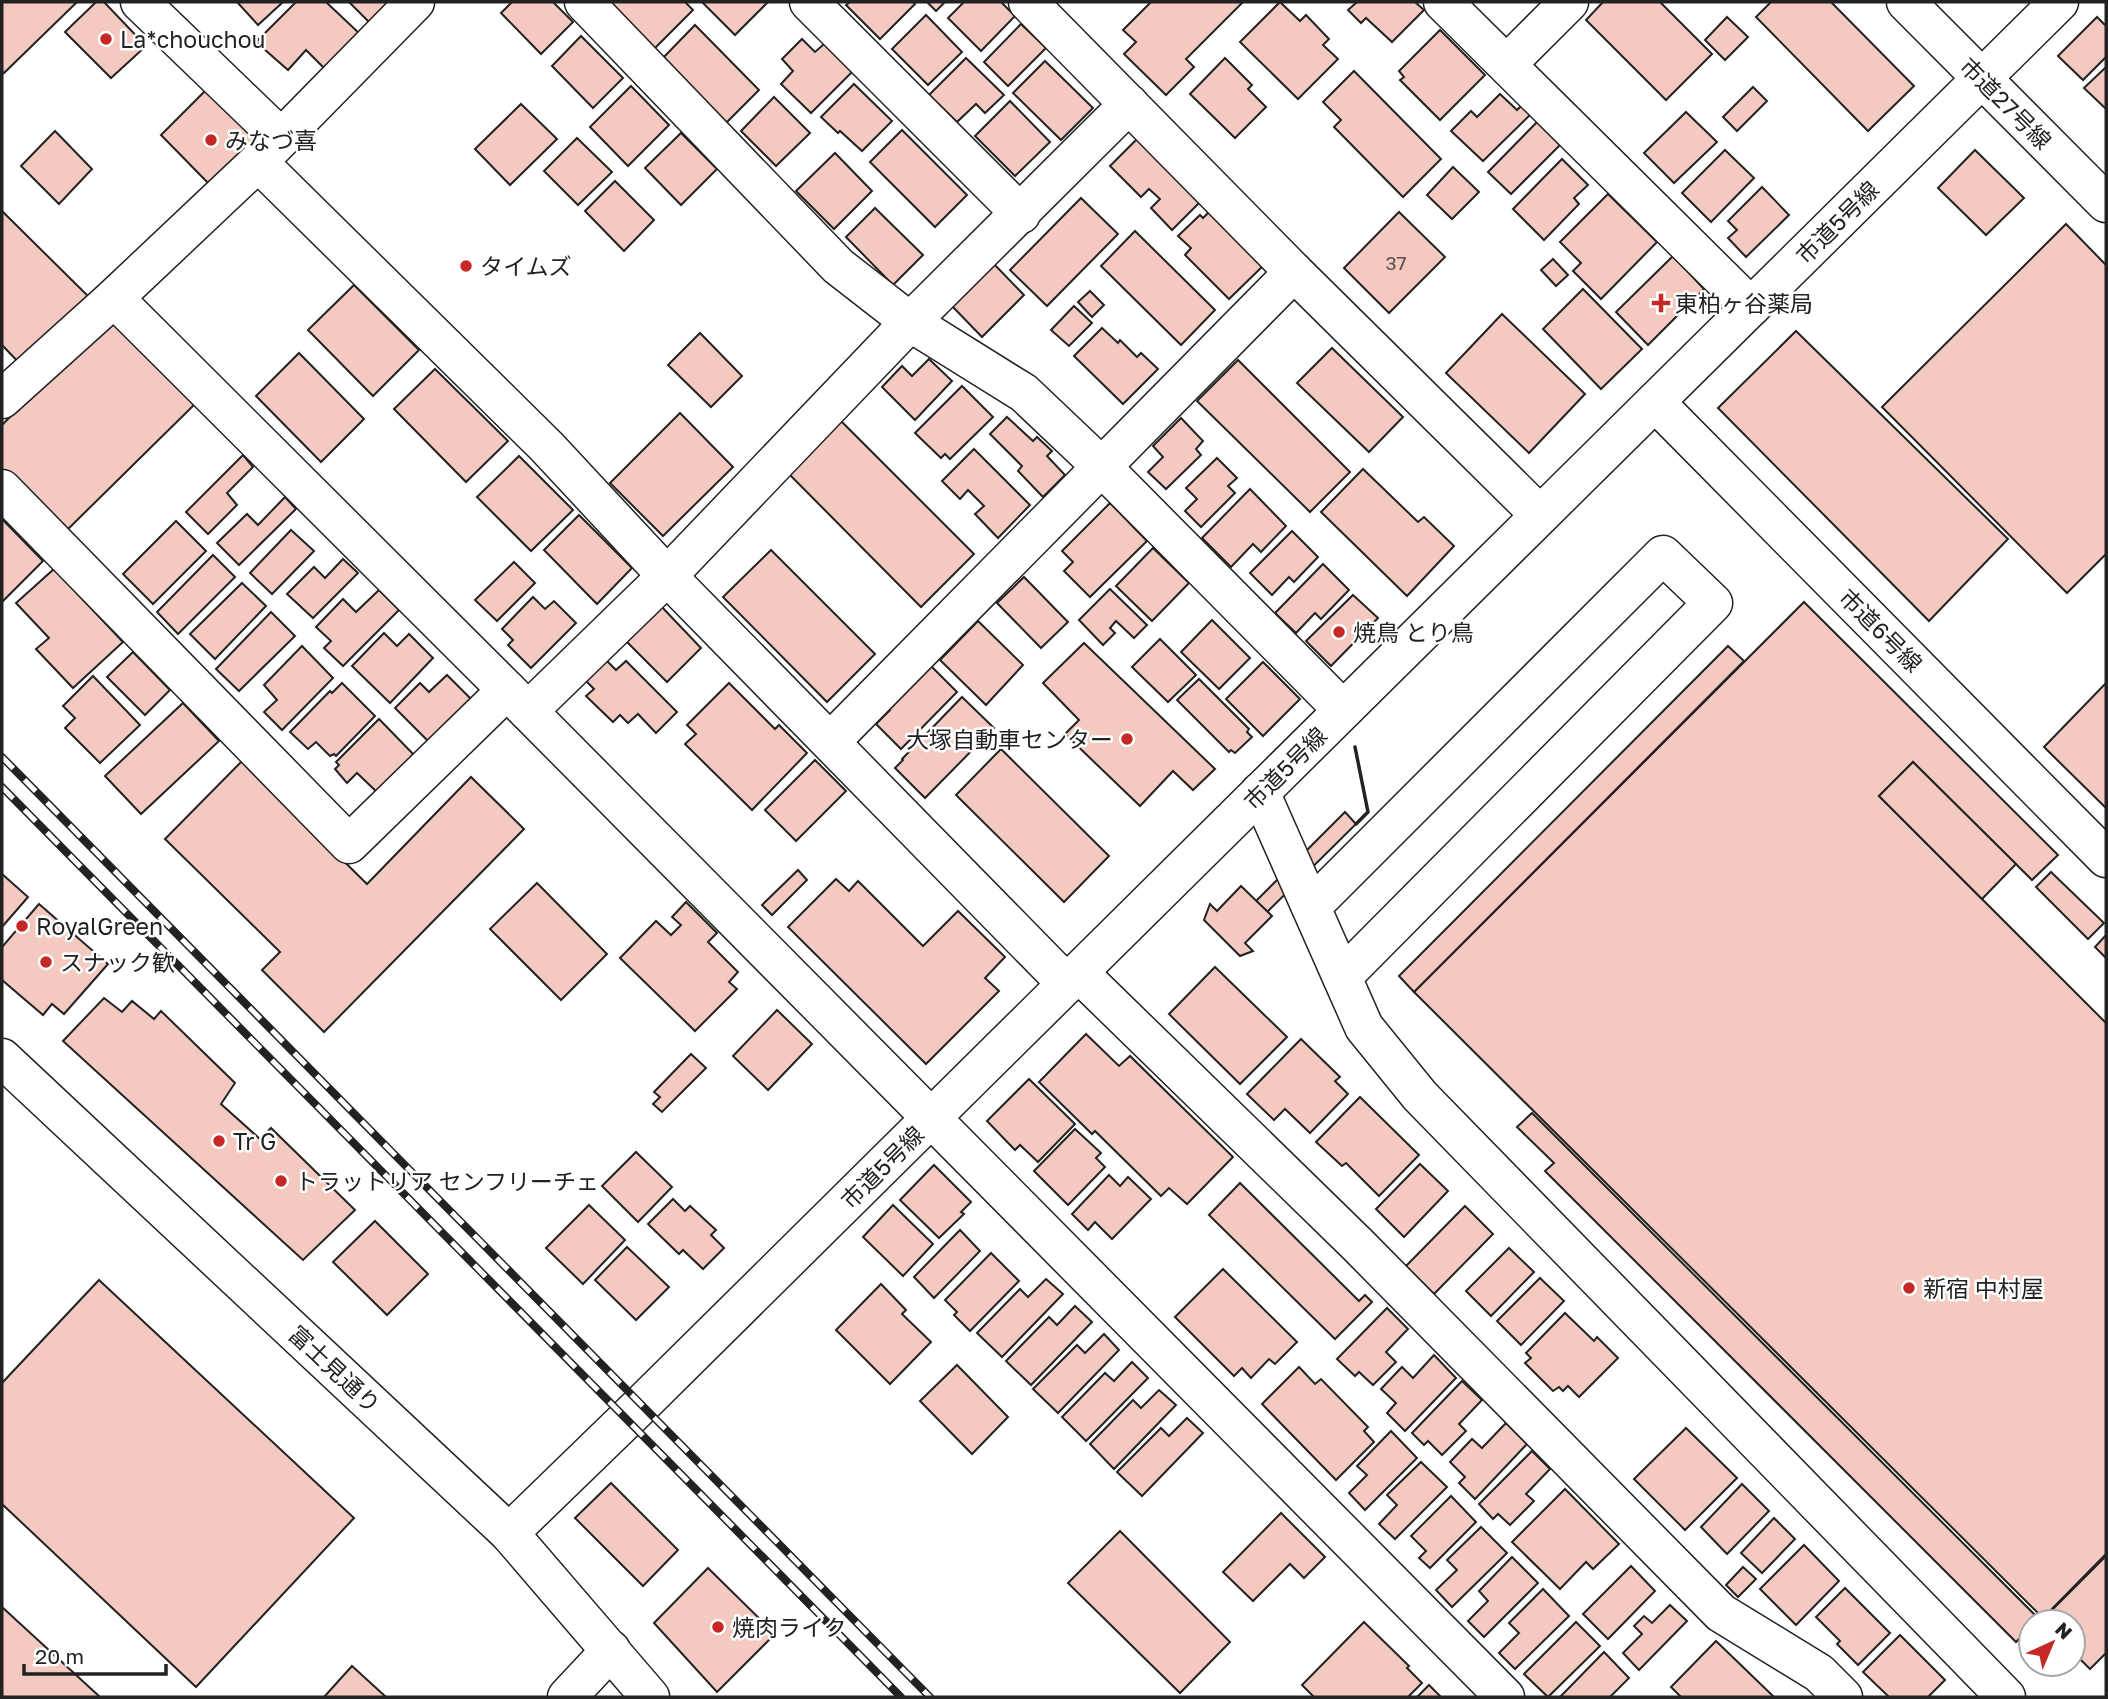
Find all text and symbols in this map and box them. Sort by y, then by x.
place label: La*chouchou [120,25,265,53]
marker: La*chouchou [98,31,114,47]
street label: 市道27号線 [1955,52,2057,154]
place label: みなづ喜 [225,126,317,154]
marker: みなづ喜 [203,132,219,148]
street label: 市道5号線 [1790,175,1884,269]
house number: 37 [1385,251,1407,274]
place label: タイムズ [480,252,572,280]
marker: タイムズ [458,258,474,274]
place label: 東柏ヶ谷薬局 [1675,289,1813,317]
marker: 東柏ヶ谷薬局 [1653,295,1669,311]
street label: 市道6号線 [1834,583,1928,677]
place label: 焼鳥 とり鳥 [1353,618,1474,646]
marker: 焼鳥 とり鳥 [1331,624,1347,640]
street label: 市道5号線 [1238,721,1332,815]
place label: 大塚自動車センター [906,725,1113,753]
marker: 大塚自動車センター [1119,731,1135,747]
place label: RoyalGreen [36,912,163,940]
marker: RoyalGreen [14,918,30,934]
place label: スナック歓 [60,948,175,976]
marker: スナック歓 [38,954,54,970]
street label: 市道5号線 [835,1120,929,1214]
place label: Tr G [233,1127,276,1155]
marker: Tr G [211,1133,227,1149]
place label: トラットリア センフリーチェ [295,1167,599,1195]
marker: トラットリア センフリーチェ [273,1173,289,1189]
place label: 新宿 中村屋 [1923,1274,2044,1302]
marker: 新宿 中村屋 [1901,1280,1917,1296]
street label: 富士見通り [283,1320,387,1418]
north arrow [2017,1608,2087,1678]
place label: 焼肉ライク [732,1613,847,1641]
text: N [2051,1617,2077,1644]
marker: 焼肉ライク [710,1619,726,1635]
scale bar [24,1632,166,1676]
text: 20 m [35,1643,84,1669]

